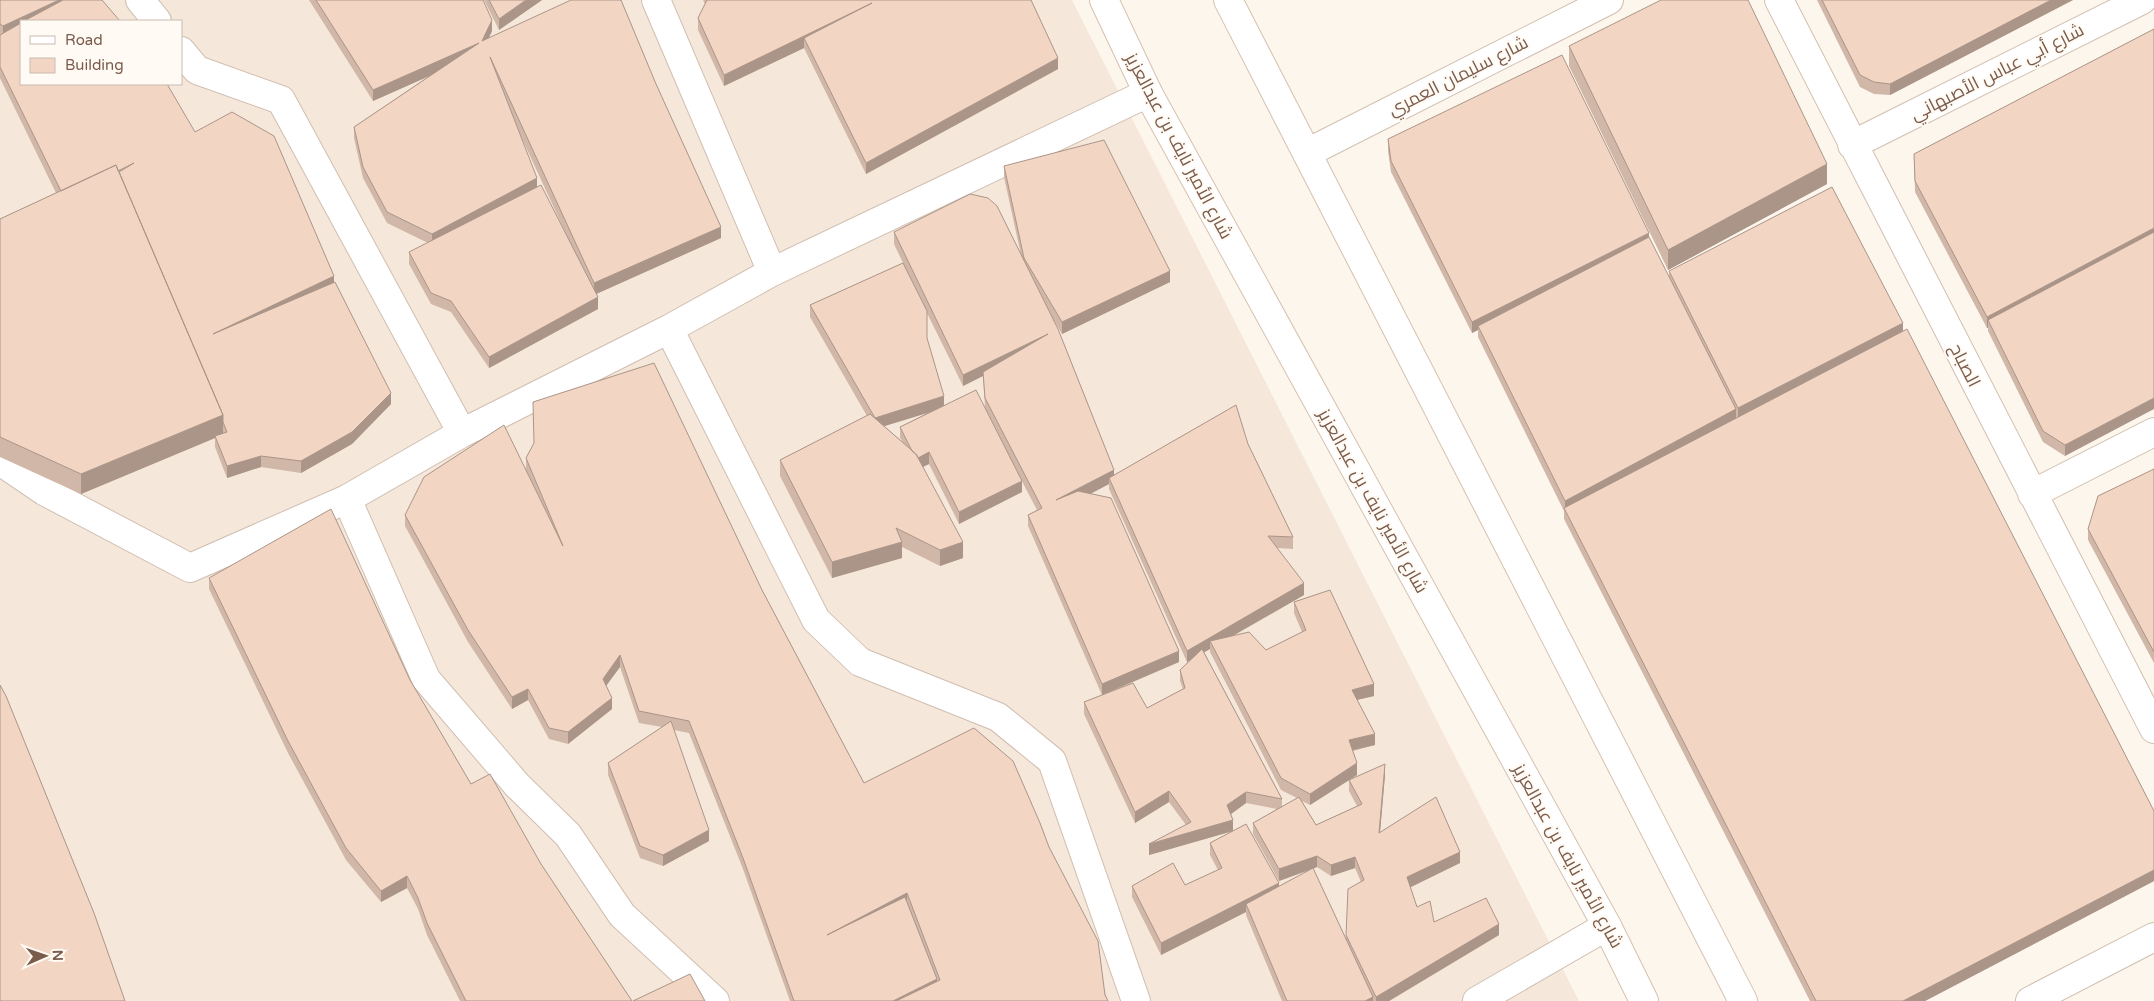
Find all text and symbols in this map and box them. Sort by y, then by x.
street label: شارع أبي عباس الأصبهاني [1907,19,2089,128]
legend [20,20,182,85]
text: Road [65,31,103,49]
street label: شارع سليمان العمري [1384,31,1533,123]
street label: شارع الأمير نايف بن عبدالعزيز [1119,48,1237,243]
text: Building [65,56,124,74]
street label: الصباح [1944,339,1985,391]
street label: شارع الأمير نايف بن عبدالعزيز [1312,404,1433,598]
street label: شارع الأمير نايف بن عبدالعزيز [1507,759,1628,953]
north arrow [20,931,70,981]
text: N [49,950,66,961]

